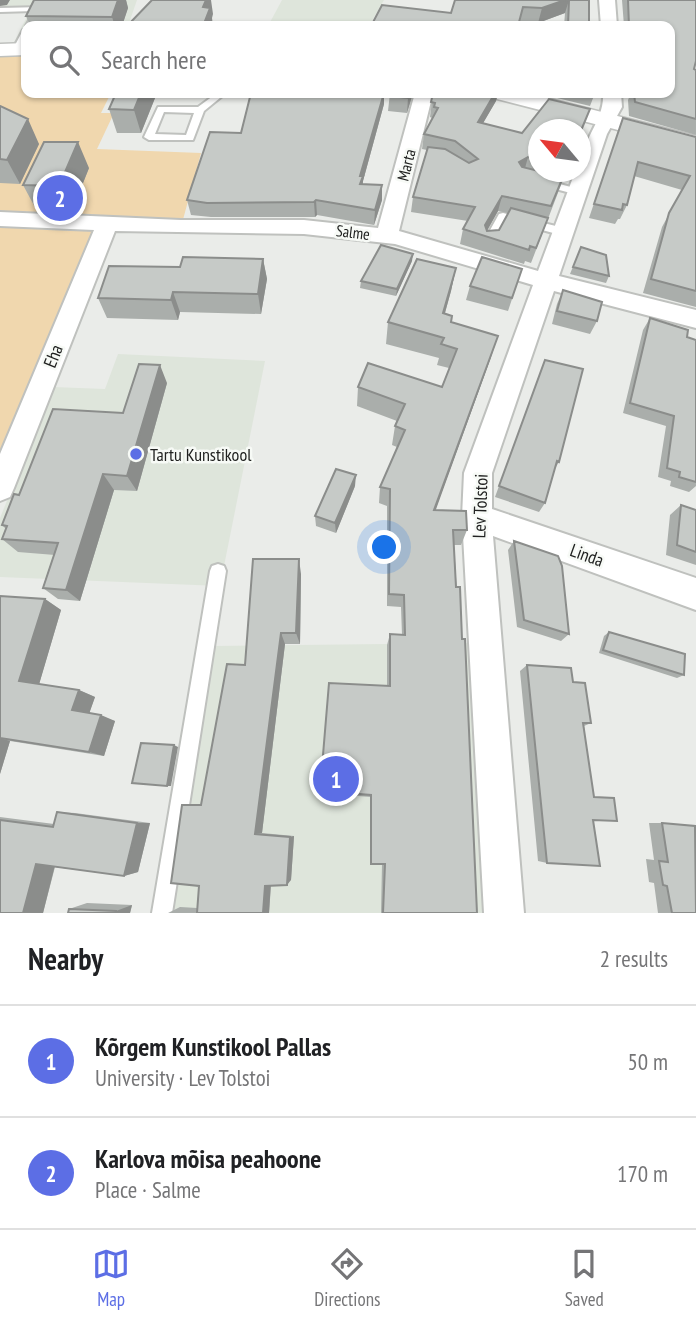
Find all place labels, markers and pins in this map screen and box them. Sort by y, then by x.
pin: 2 [37,172,83,224]
place label: Tartu Kunstikool [150,443,252,466]
marker: Tartu Kunstikool [128,446,144,462]
pin: 1 [313,753,359,805]

